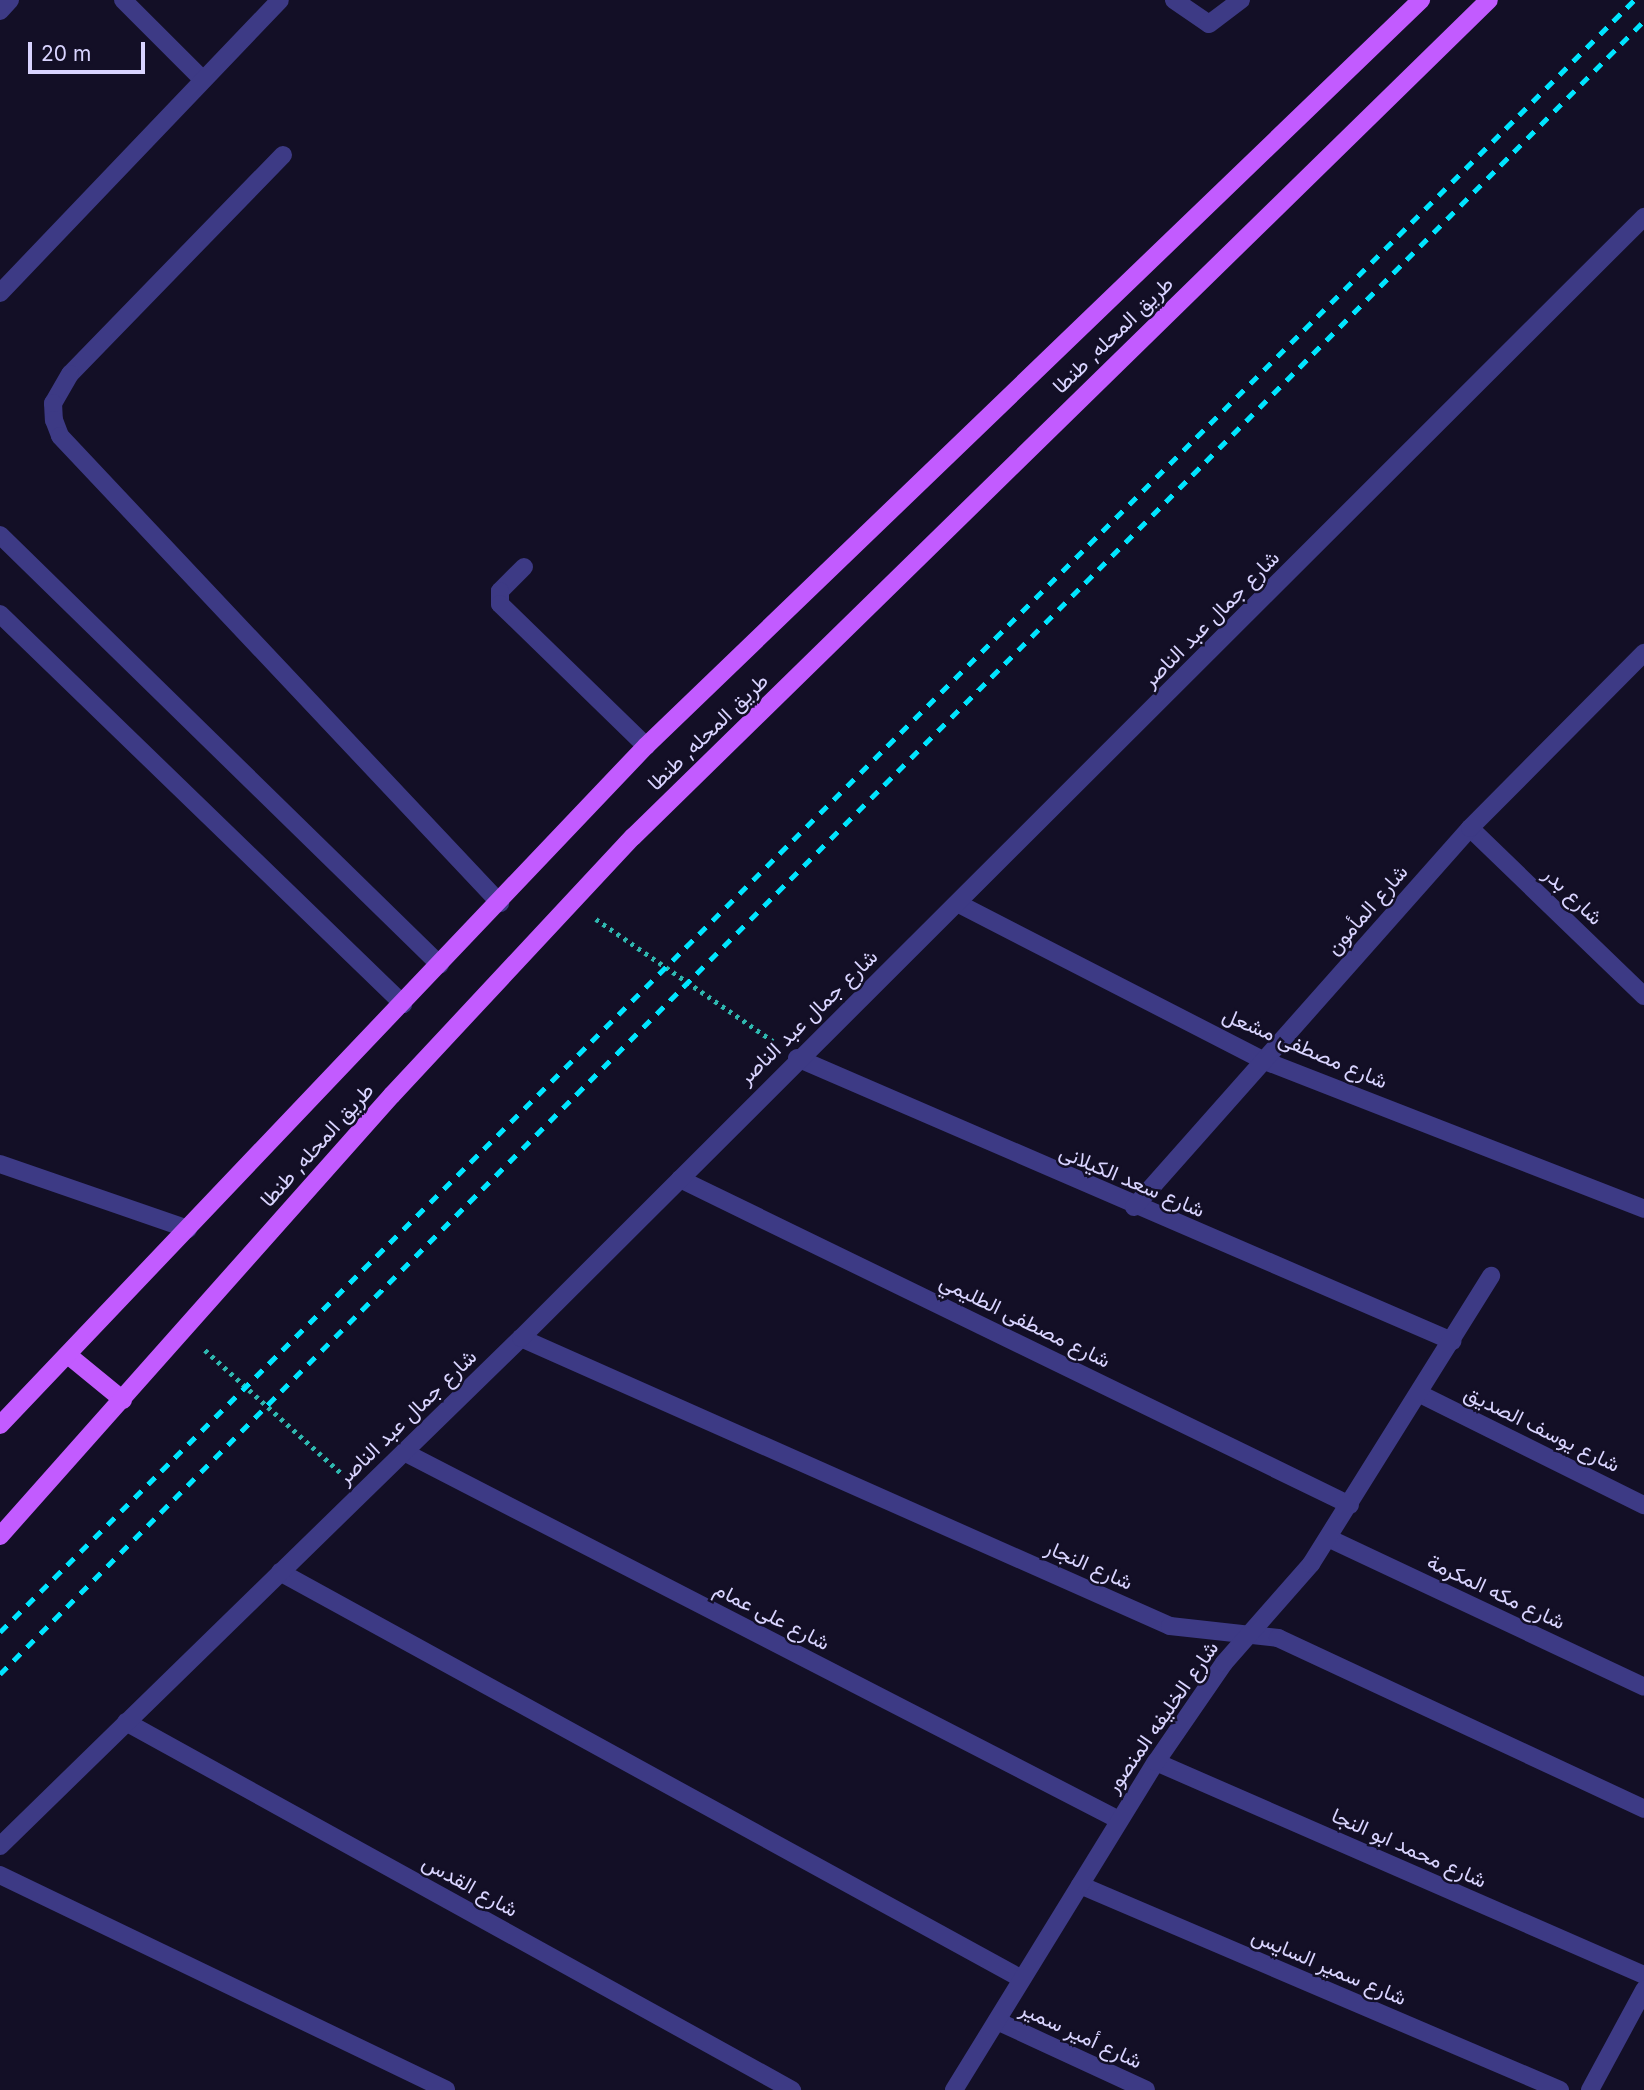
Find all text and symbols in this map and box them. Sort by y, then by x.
scale bar [32,28,149,72]
text: 20 m [41,41,91,66]
street label: طريق المحله, طنطا [1048,271,1178,399]
street label: شارع جمال عبد الناصر [1137,545,1285,693]
street label: طريق المحله, طنطا [643,668,773,796]
street label: شارع المأمون [1321,860,1413,960]
street label: شارع بدر [1538,862,1608,930]
street label: شارع جمال عبد الناصر [733,944,883,1090]
street label: شارع مصطفى مشعل [1219,1002,1391,1094]
street label: طريق المحله, طنطا [255,1078,379,1212]
street label: شارع سعد الكيلانى [1056,1139,1208,1223]
street label: شارع مصطفى الطليمي [935,1269,1115,1373]
street label: شارع جمال عبد الناصر [332,1344,482,1490]
street label: شارع يوسف الصديق [1460,1380,1624,1478]
street label: شارع النجار [1041,1535,1137,1595]
street label: شارع مكه المكرمة [1423,1549,1569,1635]
street label: شارع على عمام [710,1576,834,1656]
street label: شارع الخليفه المنصور [1100,1636,1224,1798]
street label: شارع محمد ابو النجا [1328,1803,1490,1893]
street label: شارع القدس [418,1849,522,1923]
street label: شارع سمير السايس [1248,1923,1410,2011]
street label: شارع أمير سمير [1016,1996,1146,2074]

